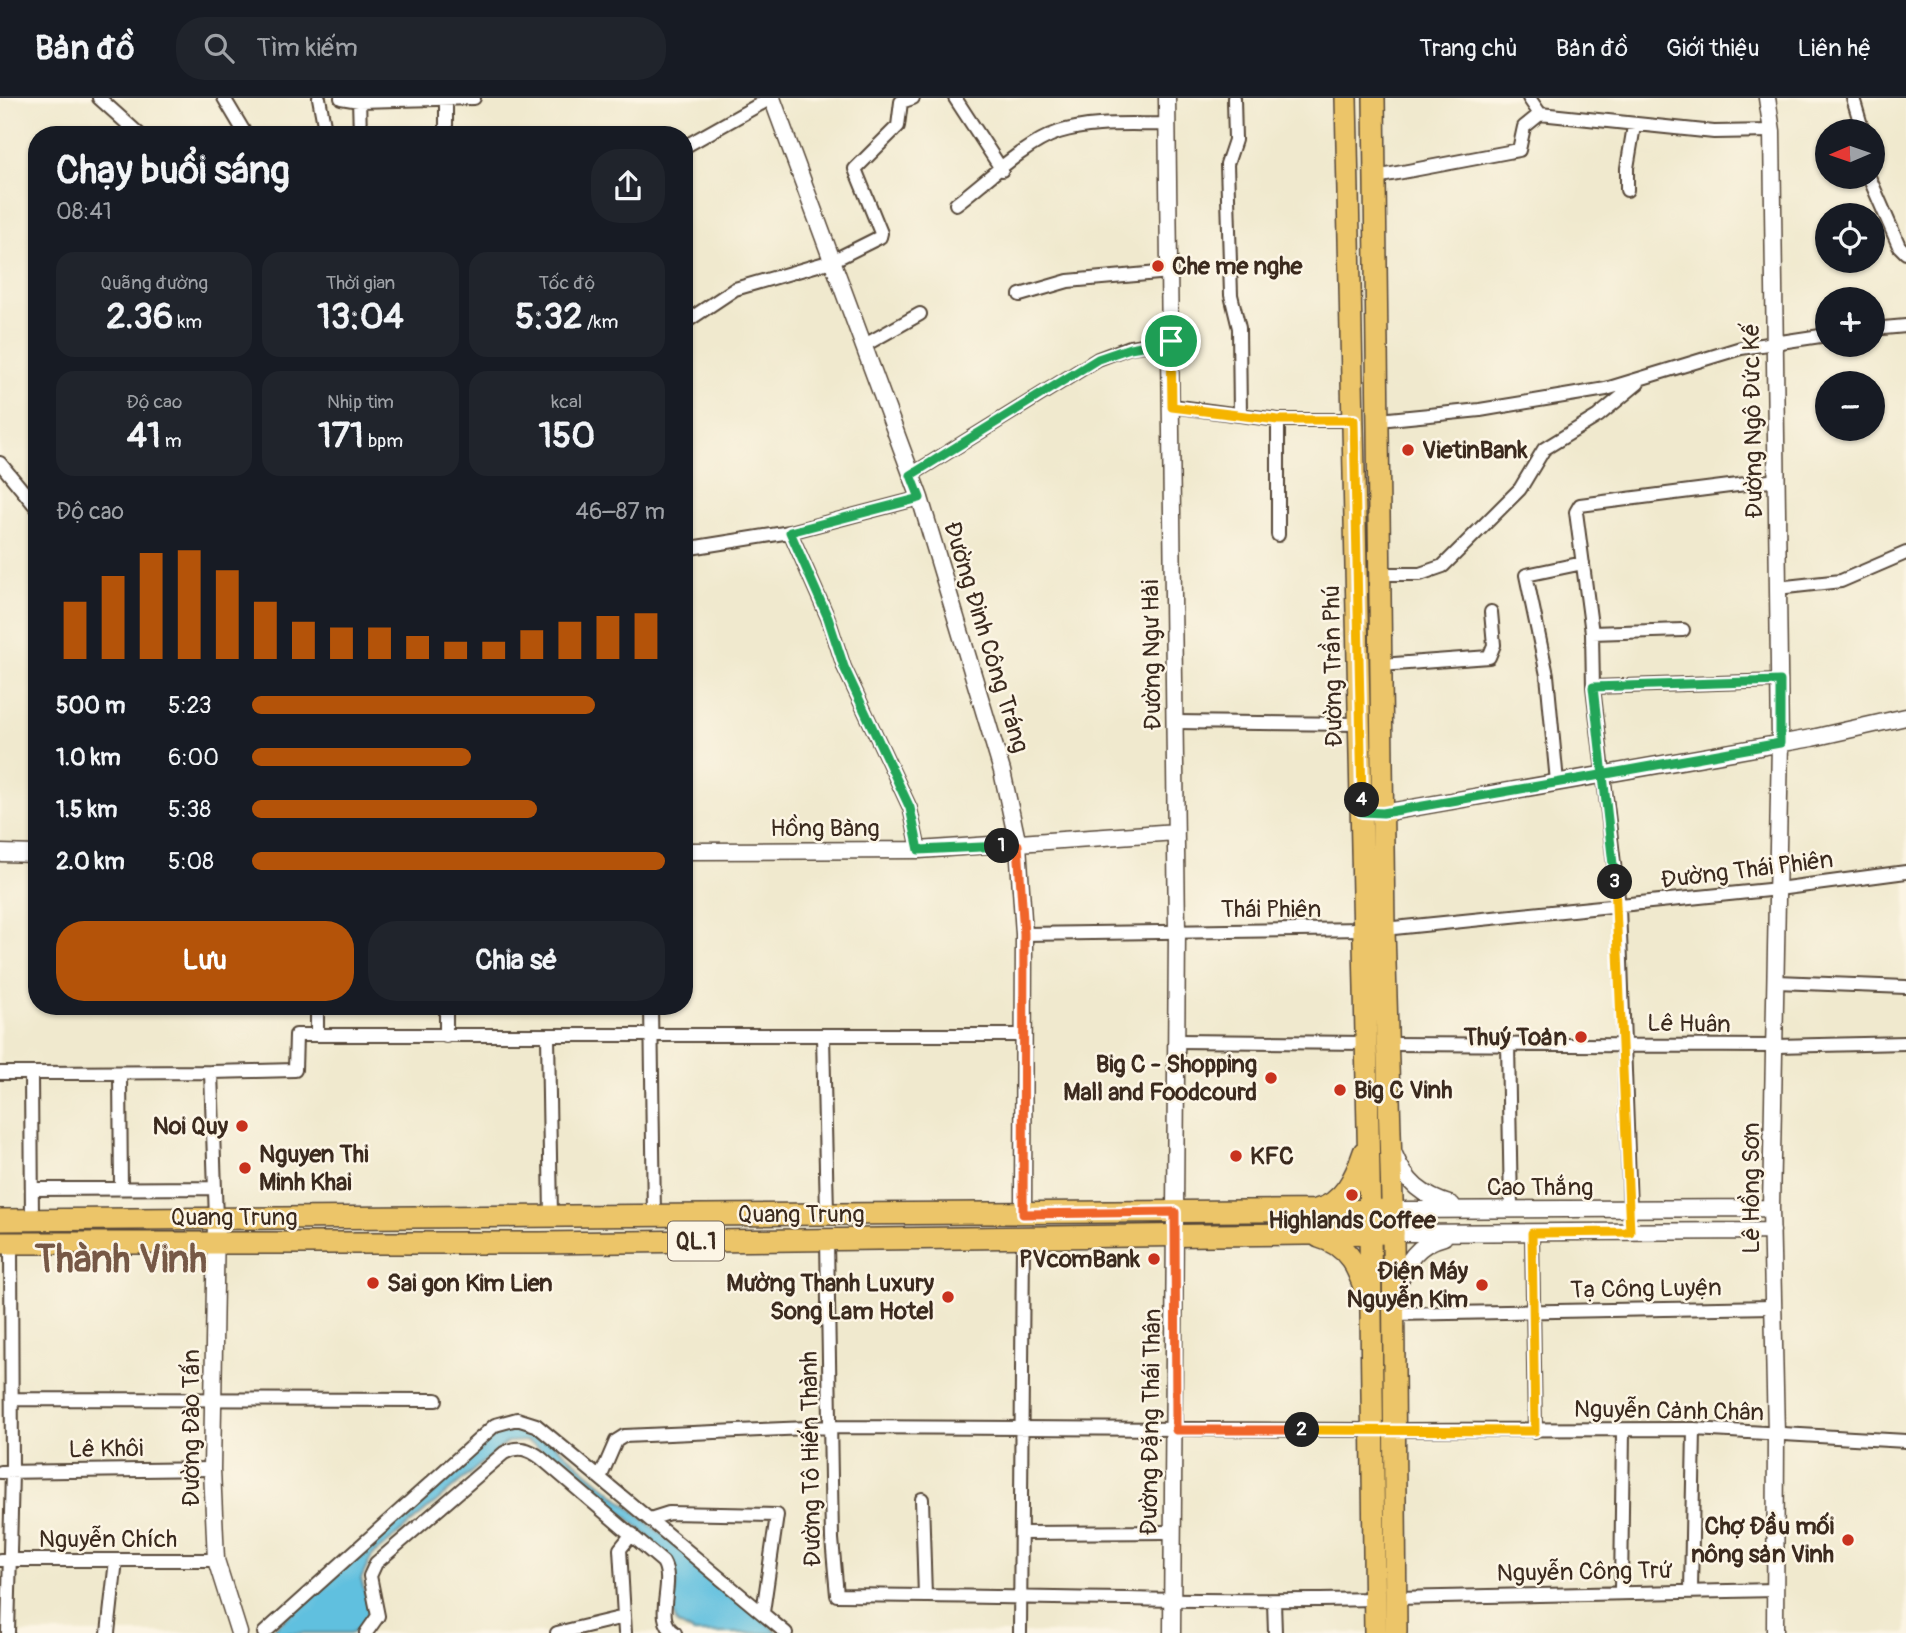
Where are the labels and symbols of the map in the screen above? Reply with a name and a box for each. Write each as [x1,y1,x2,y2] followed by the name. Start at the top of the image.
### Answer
[1815,119,1885,189] north arrow
[1172,252,1304,281] place label: Che me nghe
[1150,258,1166,274] marker: Che me nghe
[1141,311,1201,371] pin
[1737,323,1769,519] street label: Đường Ngô Đức Kế
[1422,436,1528,465] place label: VietinBank
[1400,442,1416,458] marker: VietinBank
[937,518,1035,756] street label: Đường Đinh Công Tráng
[1136,579,1168,731] street label: Đường Ngư Hải
[1317,585,1349,747] street label: Đường Trần Phú
[1344,782,1380,818] pin: 4
[770,814,880,843] street label: Hồng Bàng
[984,828,1020,864] pin: 1
[1659,845,1835,895] street label: Đường Thái Phiên
[1598,864,1632,900] pin: 3
[1221,895,1321,924] street label: Thái Phiên
[1647,1009,1731,1039] street label: Lê Huân
[1463,1023,1567,1052] place label: Thuý Toản
[1573,1029,1589,1045] marker: Thuý Toản
[1063,1050,1257,1107] place label: Big C - Shopping Mall and Foodcourd
[1263,1070,1279,1086] marker: Big C - Shopping Mall and Foodcourd
[1354,1076,1452,1105] place label: Big C Vinh
[1332,1082,1348,1098] marker: Big C Vinh
[152,1112,229,1141] place label: Noi Quy
[234,1118,250,1134] marker: Noi Quy
[1737,1122,1766,1254] street label: Lê Hồng Sơn
[259,1140,369,1197] place label: Nguyen Thi Minh Khai
[1250,1142,1294,1171] place label: KFC
[1228,1148,1244,1164] marker: KFC
[237,1160,253,1176] marker: Nguyen Thi Minh Khai
[1487,1173,1593,1202] street label: Cao Thắng
[1344,1187,1360,1203] marker: Highlands Coffee
[738,1200,864,1229] street label: Quang Trung
[171,1203,297,1232] street label: Quang Trung
[1268,1206,1437,1235] place label: Highlands Coffee
[668,1222,724,1260] road number: QL.1
[35,1236,207,1284] district label: Thành Vinh
[1019,1245,1141,1274] place label: PVcomBank
[1146,1251,1162,1267] marker: PVcomBank
[1346,1257,1469,1314] place label: Điện Máy Nguyễn Kim
[387,1269,553,1298] place label: Sai gon Kim Lien
[726,1269,935,1326] place label: Mường Thanh Luxury Song Lam Hotel
[1570,1273,1722,1305] street label: Tạ Công Luyện
[365,1275,381,1291] marker: Sai gon Kim Lien
[1474,1277,1490,1293] marker: Điện Máy Nguyễn Kim
[940,1289,956,1305] marker: Mường Thanh Luxury Song Lam Hotel
[1135,1308,1167,1536] street label: Đường Đặng Thái Thân
[177,1349,206,1507] street label: Đường Đào Tấn
[795,1351,827,1567] street label: Đường Tô Hiến Thành
[1574,1395,1764,1427] street label: Nguyễn Cảnh Chân
[1284,1412,1320,1448] pin: 2
[68,1434,144,1464] street label: Lê Khôi
[1691,1511,1834,1569] place label: Chợ Đầu mối nông sản Vinh
[39,1525,177,1554] street label: Nguyễn Chích
[1840,1532,1856,1548] marker: Chợ Đầu mối nông sản Vinh
[1496,1556,1674,1588] street label: Nguyễn Công Trứ

